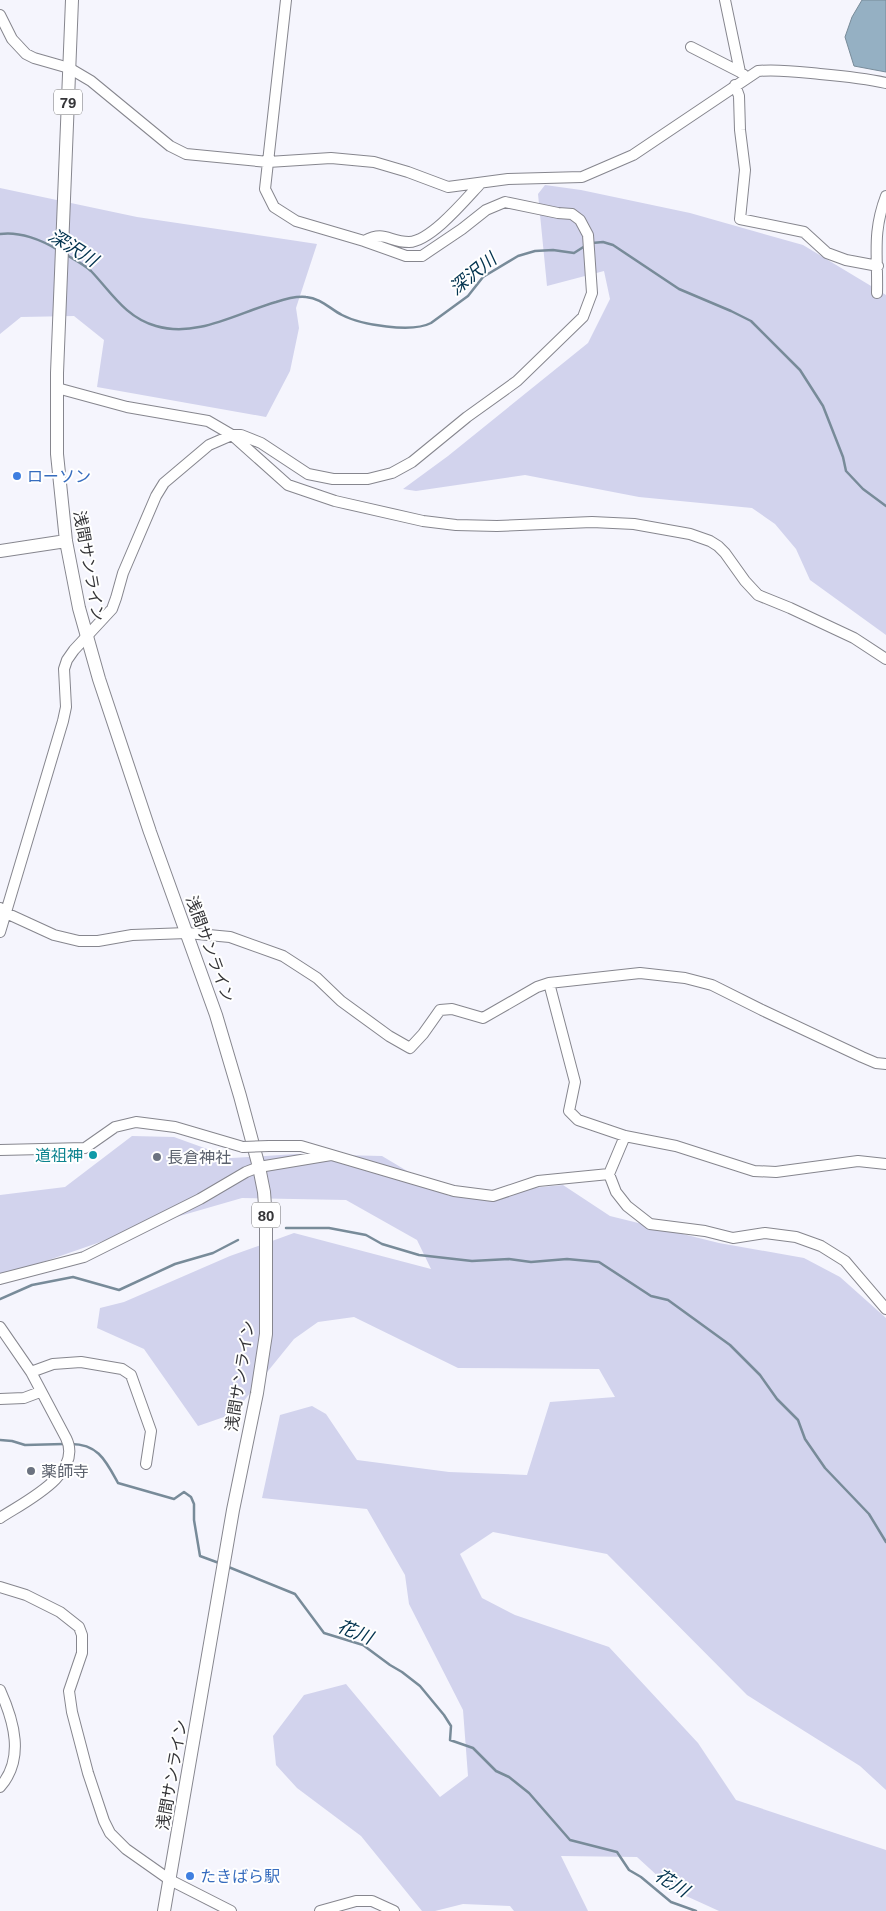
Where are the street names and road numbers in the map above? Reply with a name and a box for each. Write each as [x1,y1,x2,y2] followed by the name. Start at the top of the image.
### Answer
[54,90,82,114] road number: 79
[71,509,107,623] street label: 浅間サンライン
[183,893,237,1005] street label: 浅間サンライン
[252,1202,280,1228] road number: 80
[223,1319,257,1433] street label: 浅間サンライン
[154,1718,190,1832] street label: 浅間サンライン

